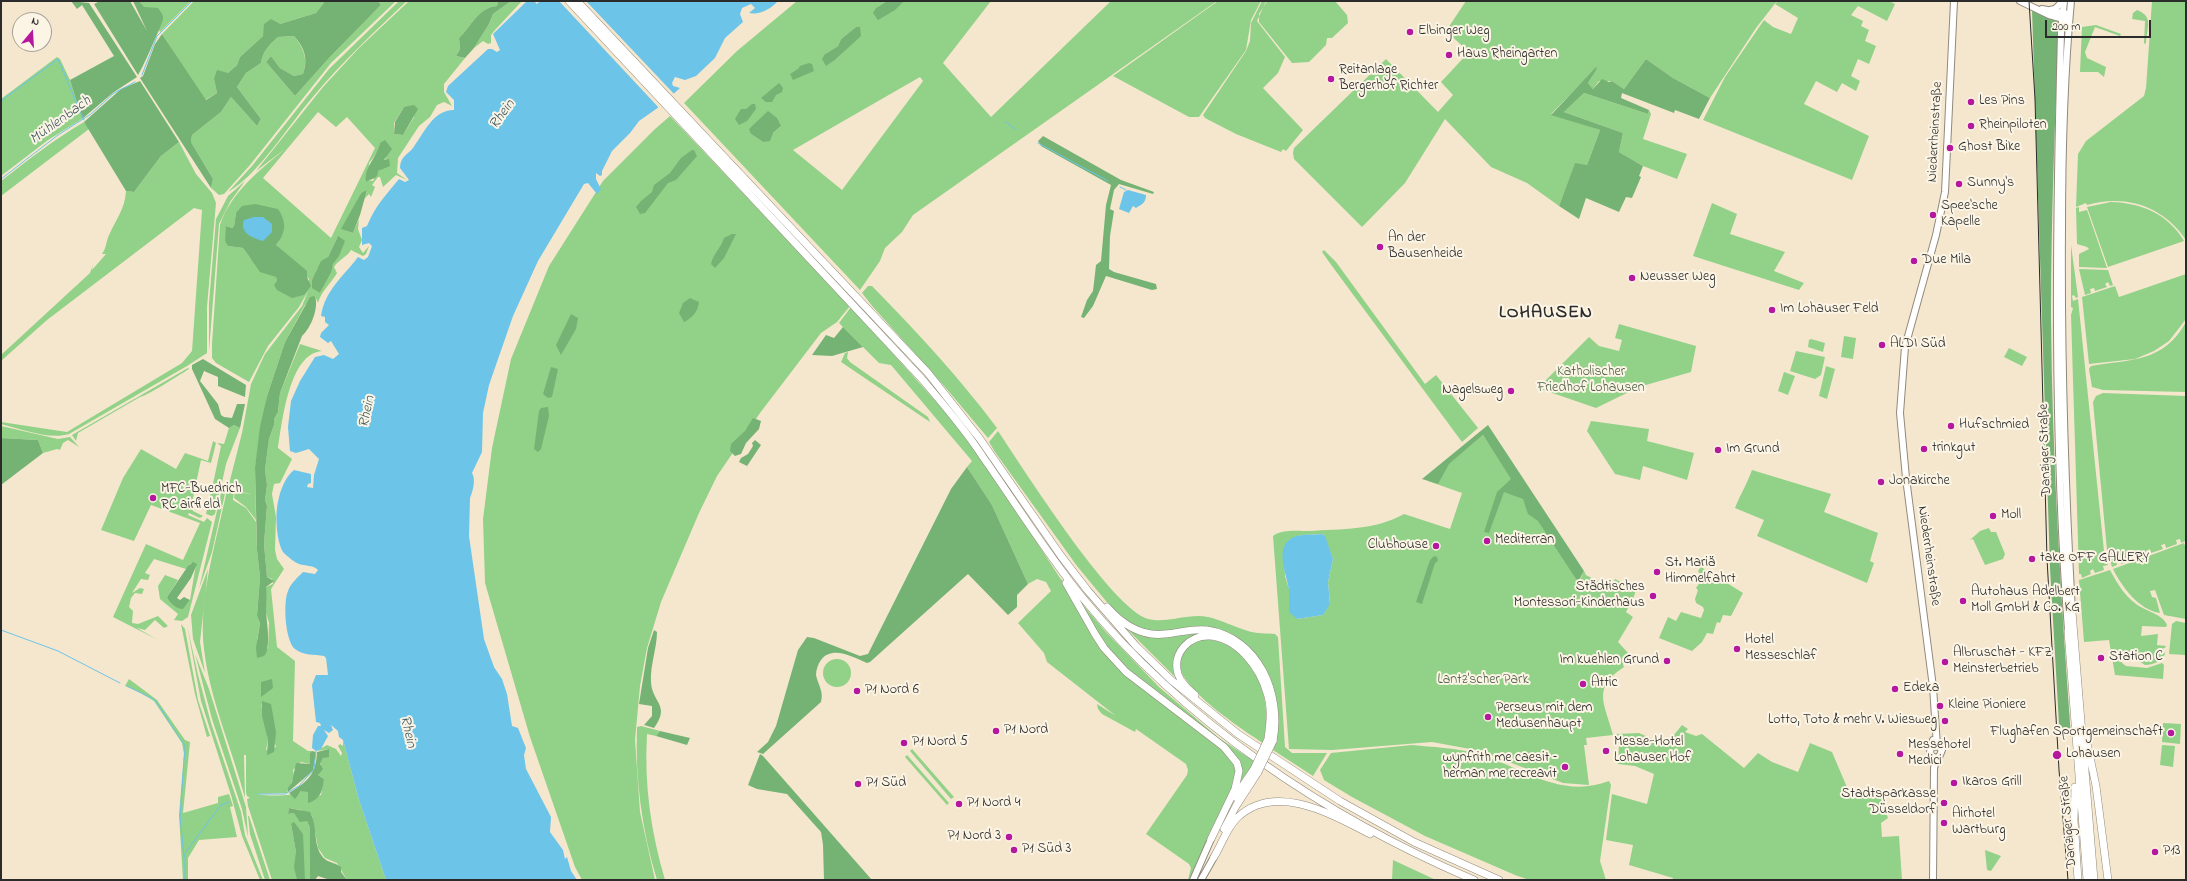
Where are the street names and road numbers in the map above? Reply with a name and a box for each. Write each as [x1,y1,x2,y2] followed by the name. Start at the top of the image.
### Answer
[1925,81,1947,183] street label: Niederrheinstraße
[2036,403,2056,497] street label: Danziger Straße
[1913,505,1943,607] street label: Niederrheinstraße
[2057,775,2081,869] street label: Danziger Straße

